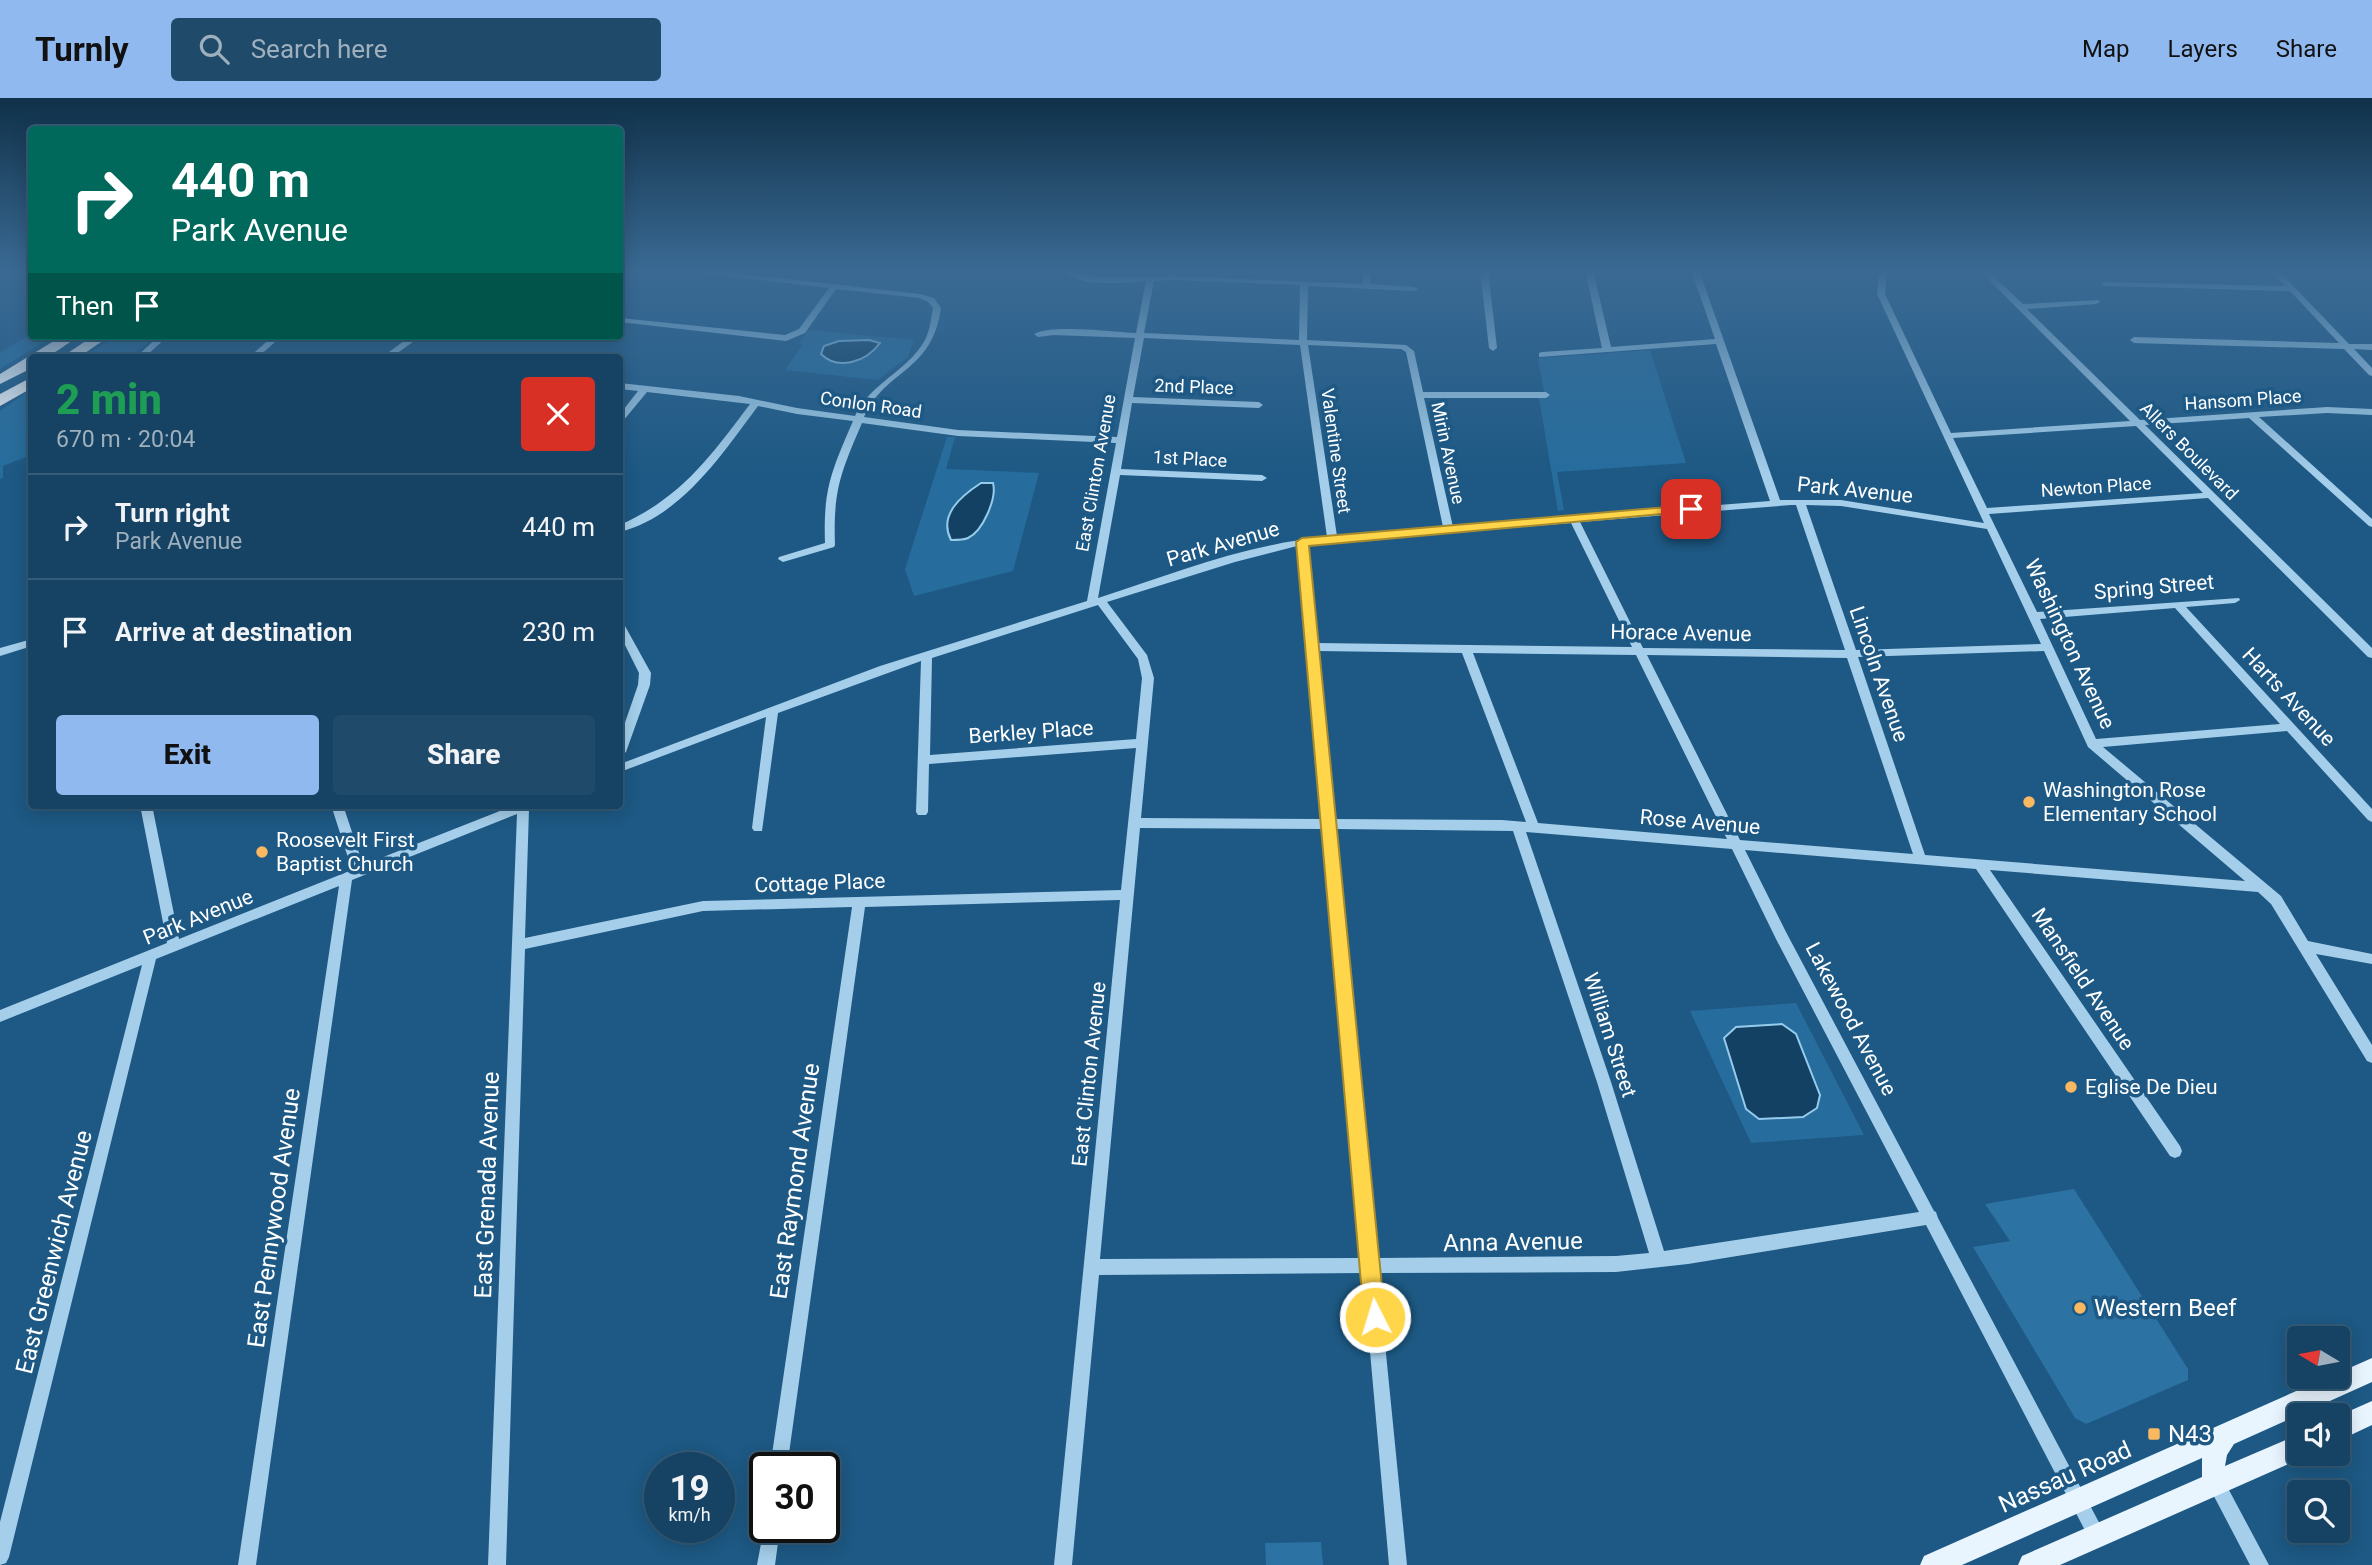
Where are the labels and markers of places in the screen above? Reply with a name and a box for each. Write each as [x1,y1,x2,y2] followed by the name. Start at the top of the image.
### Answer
[1661,479,1721,539] pin
[2043,778,2217,826] place label: Washington Rose Elementary School
[2021,794,2037,810] marker: Washington Rose Elementary School
[276,828,415,876] place label: Roosevelt First Baptist Church
[254,844,270,860] marker: Roosevelt First Baptist Church
[2085,1075,2218,1099] place label: Eglise De Dieu
[2063,1079,2079,1095] marker: Eglise De Dieu
[2094,1294,2237,1322] place label: Western Beef
[2072,1300,2088,1316] marker: Western Beef
[2168,1420,2212,1448] place label: N43
[2146,1426,2162,1442] marker: N43

